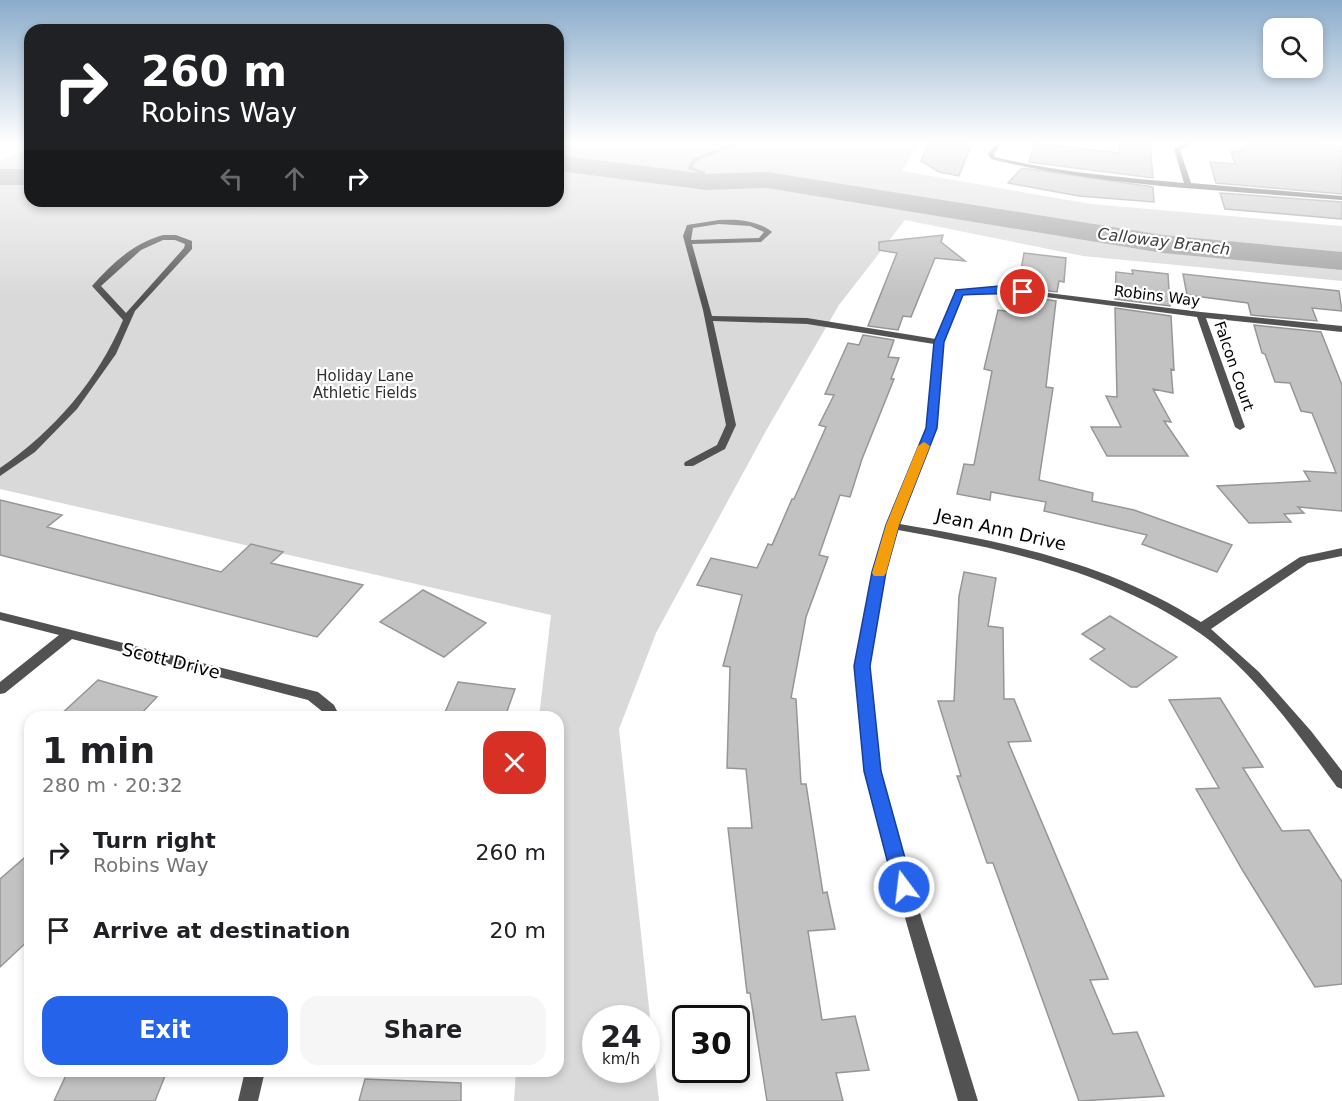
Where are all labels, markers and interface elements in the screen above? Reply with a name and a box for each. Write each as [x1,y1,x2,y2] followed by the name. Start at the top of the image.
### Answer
[1263,18,1323,78] map controls
[1263,18,1323,78] button: search
[141,47,287,96] text: 260 m
[42,48,120,126] icon: right
[141,97,297,128] text: Robins Way
[215,162,248,195] icon: left
[278,162,311,195] icon: ahead
[341,162,374,195] icon: right
[1097,224,1231,259] water label: Calloway Branch
[997,266,1048,317] pin
[1006,275,1039,308] icon: arrive
[1113,282,1201,310] street label: Robins Way
[1210,319,1258,413] street label: Falcon Court
[313,367,417,402] park label: Holiday Lane Athletic Fields
[933,504,1068,555] street label: Jean Ann Drive
[120,638,222,683] street label: Scott Drive
[42,730,155,771] text: 1 min
[483,731,546,794] button: close
[42,773,183,797] text: 280 m · 20:32
[93,828,216,853] text: Turn right
[42,836,75,869] icon: right
[476,840,546,865] text: 260 m
[93,853,209,877] text: Robins Way
[872,855,936,919] position arrow
[42,914,75,947] icon: arrive
[93,918,350,943] text: Arrive at destination
[490,918,546,943] text: 20 m
[42,996,288,1065] button: Exit
[300,996,546,1065] button: Share
[672,1005,750,1083] speed limit sign: 30
[600,1019,642,1054] text: 24
[602,1050,640,1068] text: km/h

